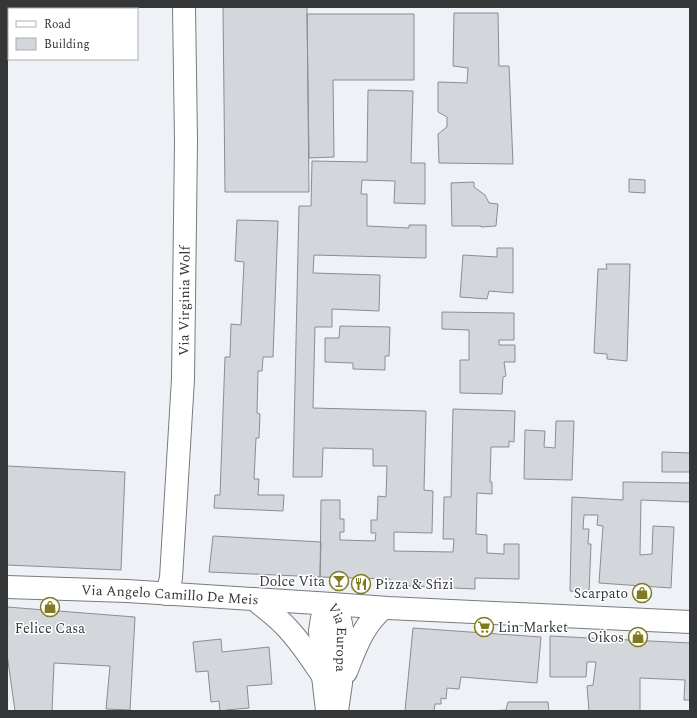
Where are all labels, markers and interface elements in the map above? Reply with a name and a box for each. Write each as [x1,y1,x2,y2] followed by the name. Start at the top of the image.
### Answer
[8,8,138,60] legend
[44,15,71,34] text: Road
[44,35,90,54] text: Building
[173,244,196,356] street label: Via Virginia Wolf
[328,570,350,592] bar icon: Dolce Vita
[259,571,325,592] place label: Dolce Vita
[350,573,372,595] restaurant icon: Pizza & Sfizi
[375,574,453,595] place label: Pizza & Sfizi
[81,579,259,610] street label: Via Angelo Camillo De Meis
[631,582,653,604] shop icon: Scarpato
[574,583,628,604] place label: Scarpato
[39,596,61,618] shop icon: Felice Casa
[322,599,352,672] street label: Via Europa
[473,616,495,638] supermarket icon: Lin Market
[498,617,568,638] place label: Lin Market
[15,618,85,639] place label: Felice Casa
[627,626,649,648] shop icon: Oikos
[587,627,624,648] place label: Oikos

